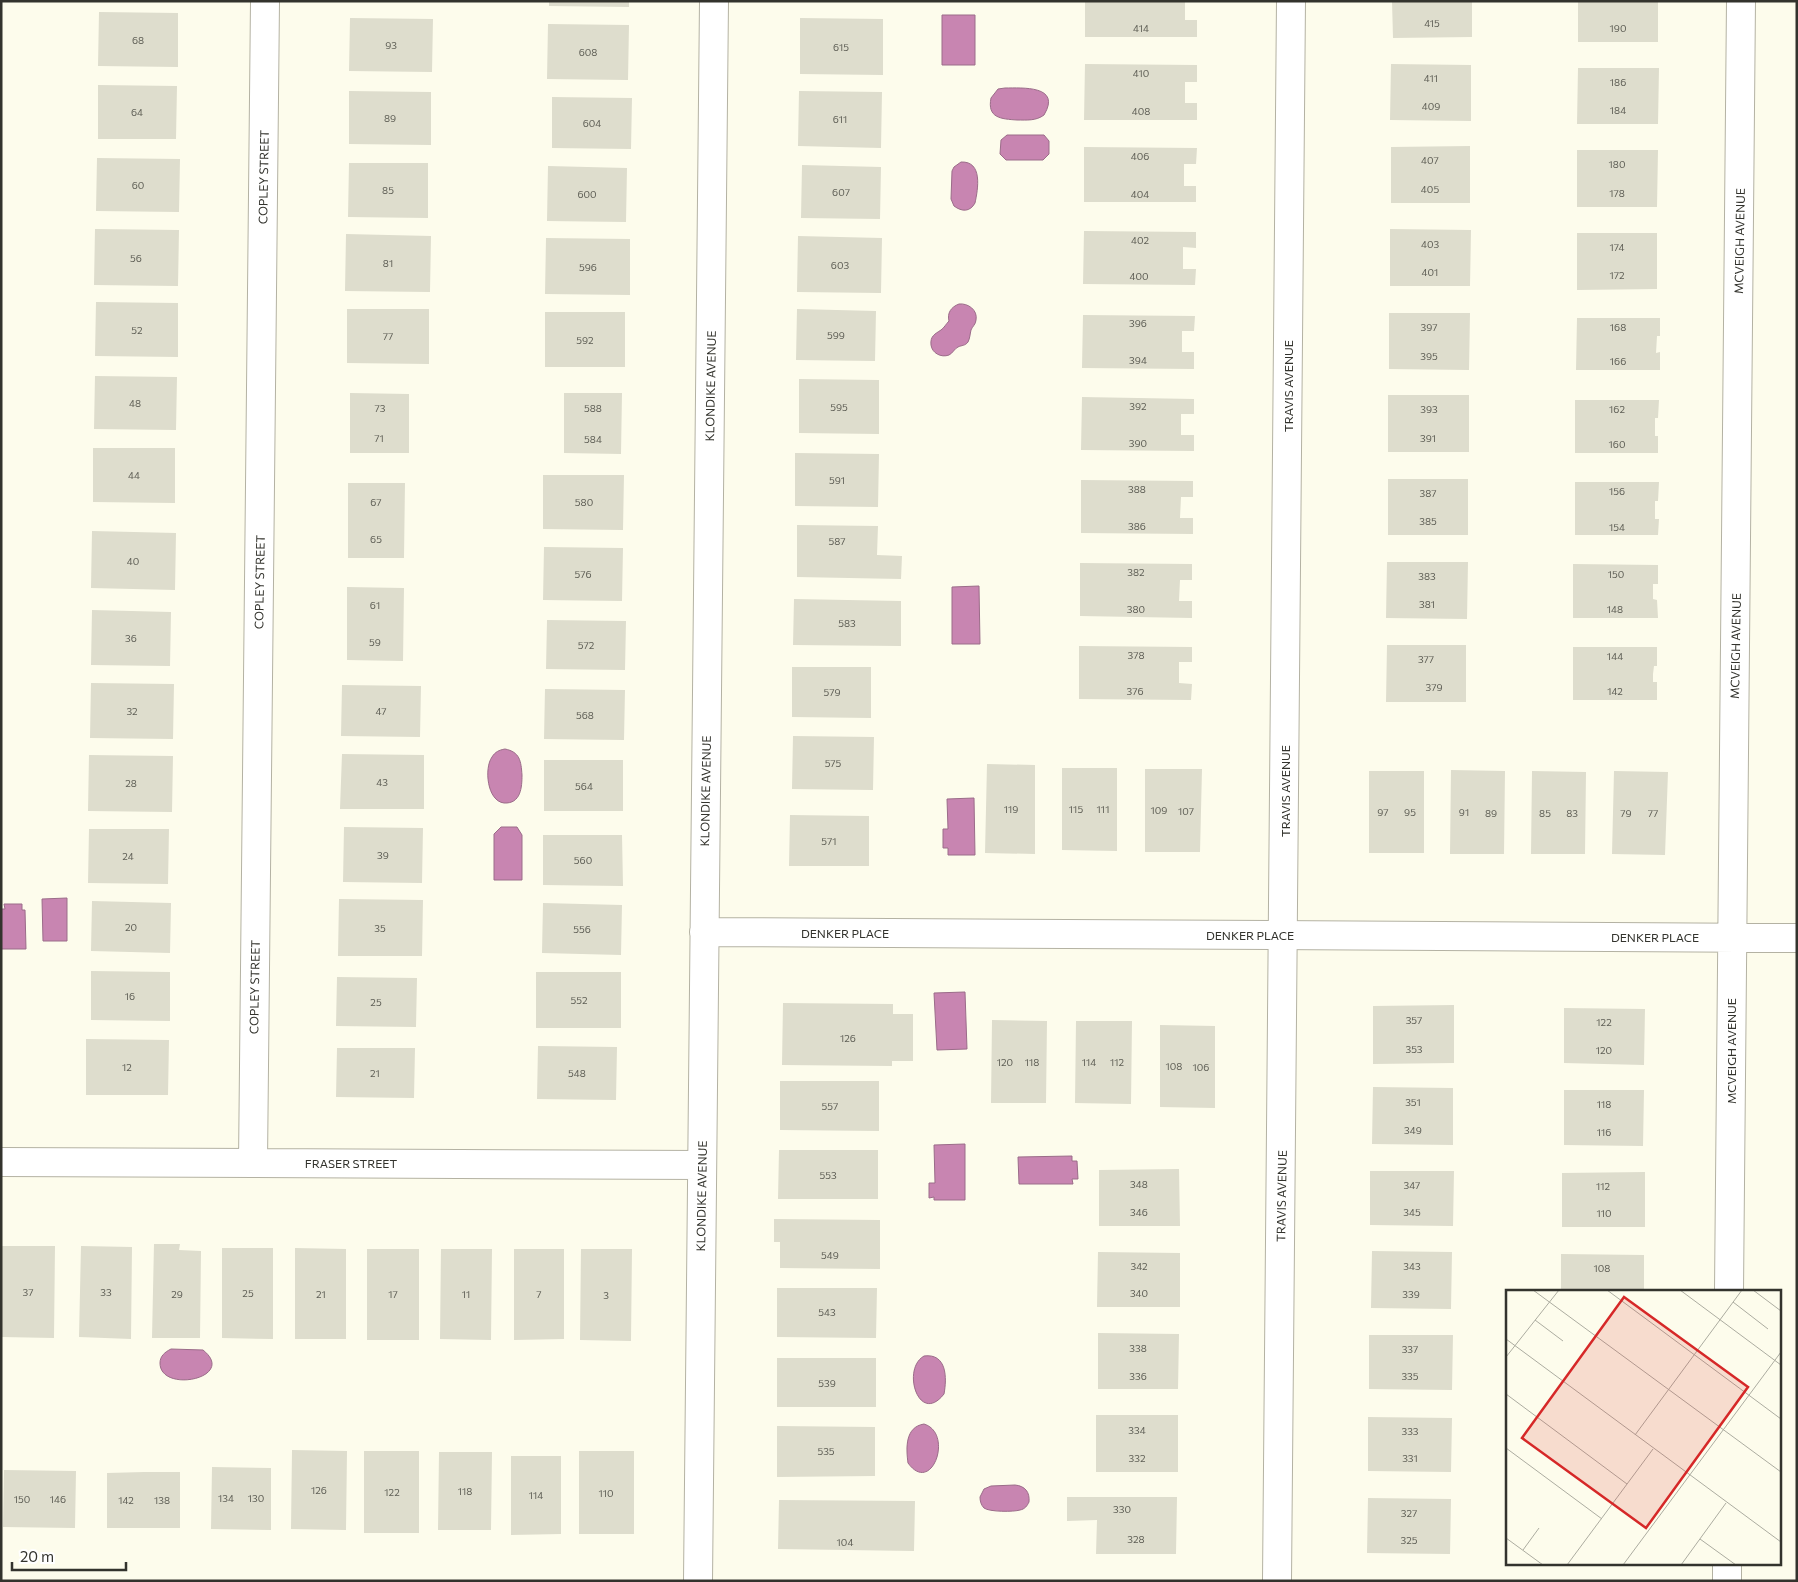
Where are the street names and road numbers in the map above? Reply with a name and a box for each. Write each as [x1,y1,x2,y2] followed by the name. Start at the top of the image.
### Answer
[255,129,271,224] street label: COPLEY STREET
[1731,188,1747,294] street label: MCVEIGH AVENUE
[702,330,718,442] street label: KLONDIKE AVENUE
[1281,340,1295,432] street label: TRAVIS AVENUE
[251,534,267,629] street label: COPLEY STREET
[1727,593,1743,699] street label: MCVEIGH AVENUE
[697,735,713,847] street label: KLONDIKE AVENUE
[1278,745,1292,837] street label: TRAVIS AVENUE
[801,926,889,940] street label: DENKER PLACE
[1206,928,1294,942] street label: DENKER PLACE
[1611,930,1699,944] street label: DENKER PLACE
[246,939,262,1034] street label: COPLEY STREET
[1724,998,1738,1104] street label: MCVEIGH AVENUE
[693,1140,709,1252] street label: KLONDIKE AVENUE
[1273,1150,1289,1242] street label: TRAVIS AVENUE
[305,1156,397,1170] street label: FRASER STREET

